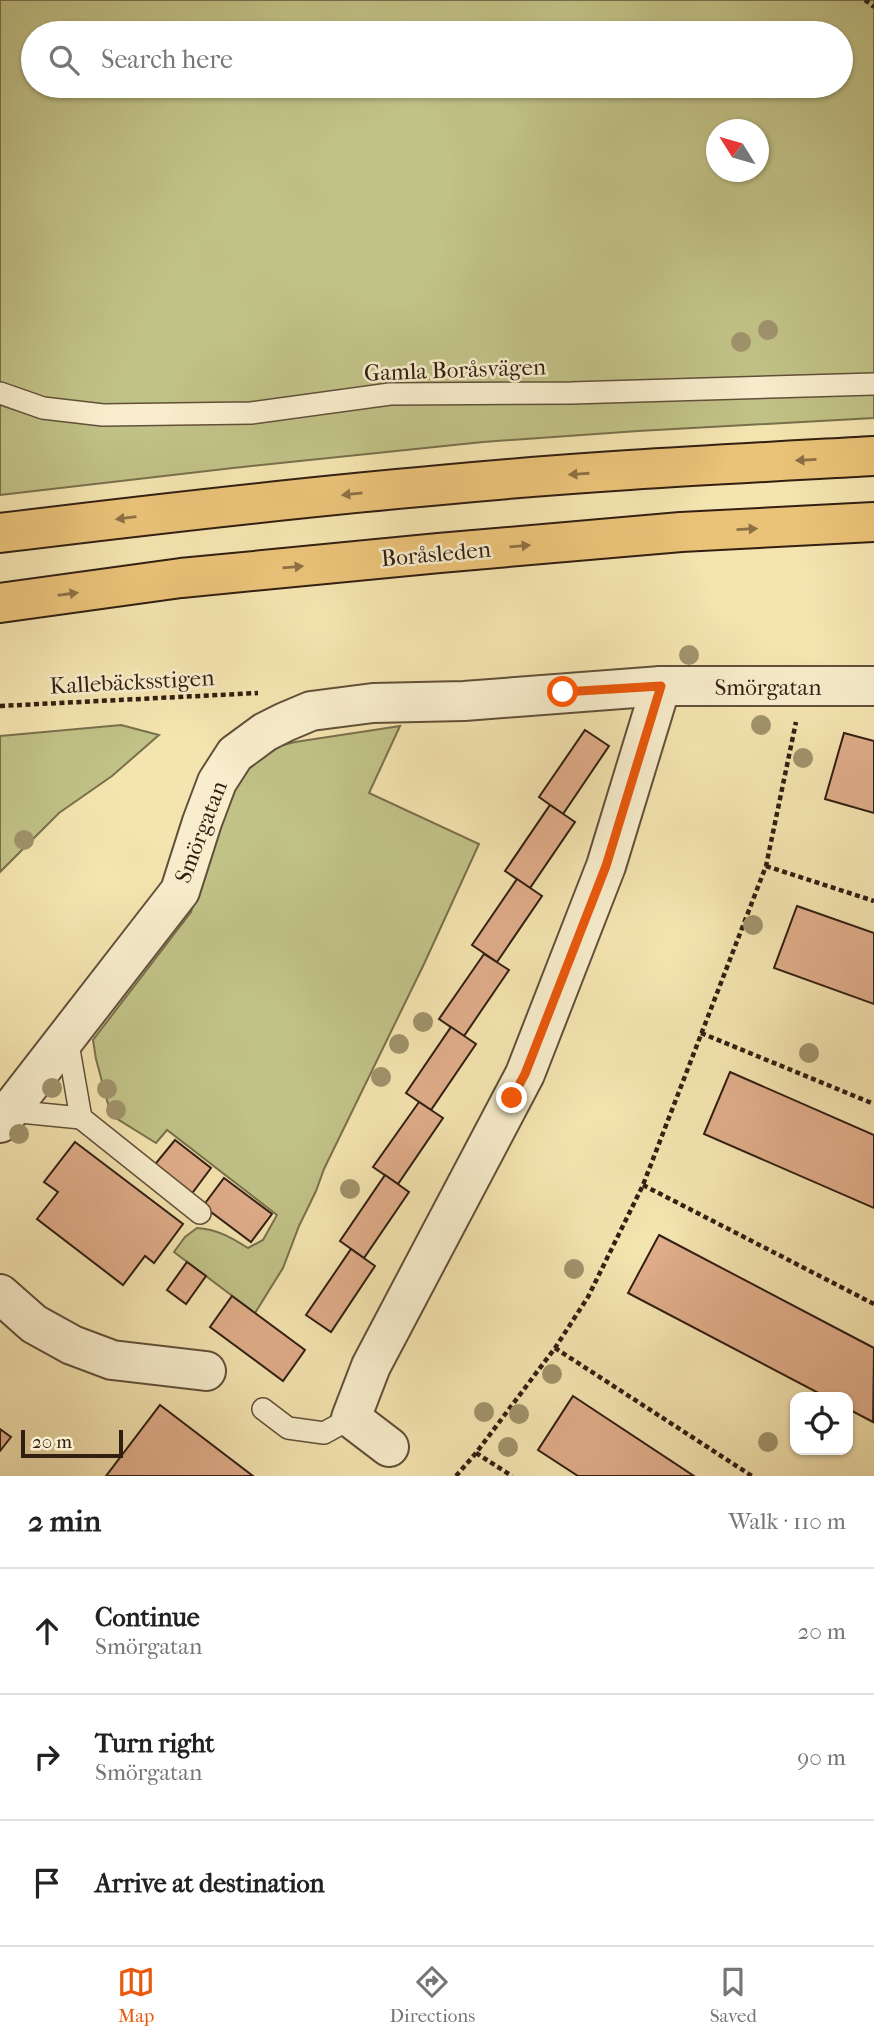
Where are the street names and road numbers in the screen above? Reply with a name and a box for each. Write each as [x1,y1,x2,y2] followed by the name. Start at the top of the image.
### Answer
[363,353,547,387] street label: Gamla Boråsvägen
[380,536,493,572] street label: Boråsleden
[49,664,216,700] street label: Kallebäcksstigen
[714,674,822,701] street label: Smörgatan
[169,777,233,887] street label: Smörgatan

